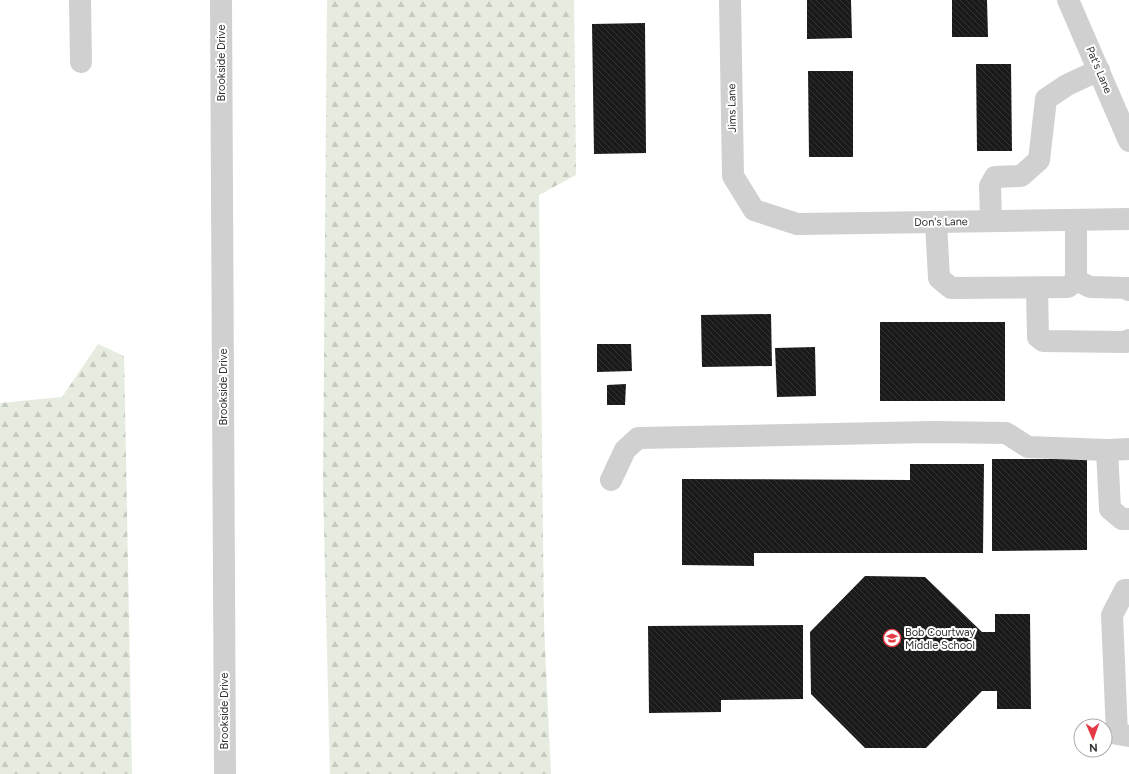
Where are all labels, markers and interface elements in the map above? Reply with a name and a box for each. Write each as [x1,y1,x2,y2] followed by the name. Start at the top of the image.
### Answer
[215,25,228,101] street label: Brookside Drive
[1083,45,1115,95] street label: Pat's Lane
[725,83,739,133] street label: Jims Lane
[914,215,968,229] street label: Don's Lane
[217,349,230,425] street label: Brookside Drive
[905,626,976,652] place label: Bob Courtway Middle School
[882,628,902,648] school or university icon: Bob Courtway Middle School
[218,673,231,749] street label: Brookside Drive
[1073,718,1113,758] north arrow
[1089,741,1098,754] text: N

